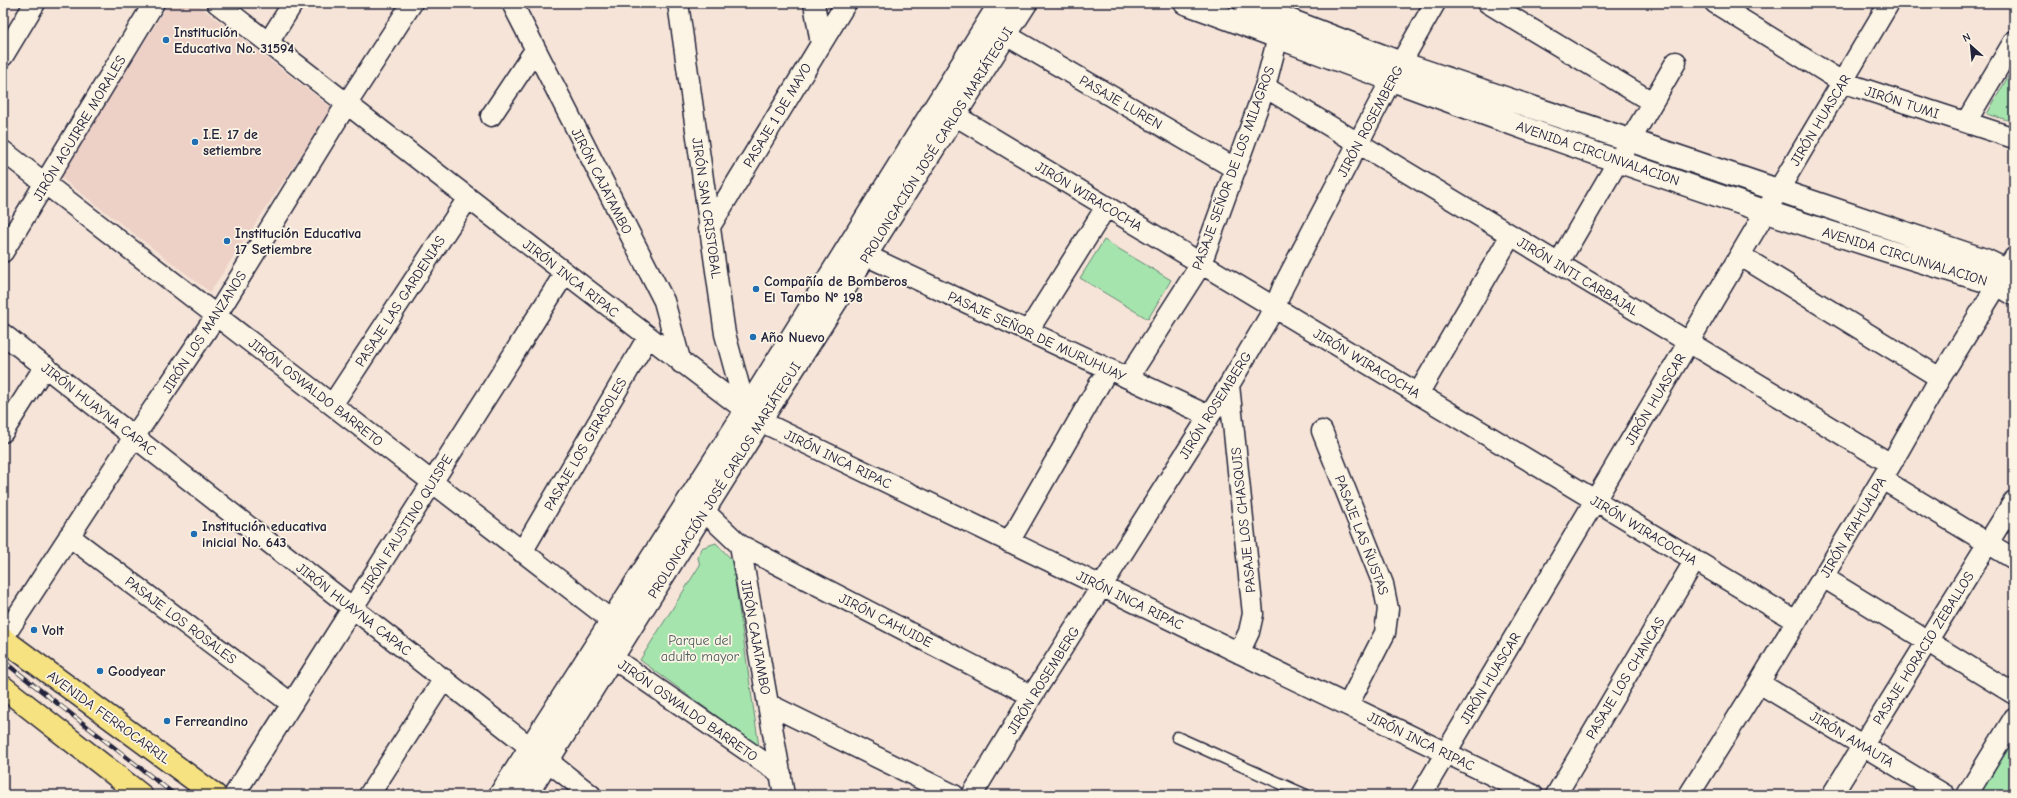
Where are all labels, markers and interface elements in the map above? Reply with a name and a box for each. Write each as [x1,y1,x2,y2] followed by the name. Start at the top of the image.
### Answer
[174,24,294,57] place label: Institución Educativa No. 31594
[856,24,1017,267] street label: PROLONGACIÓN JOSÉ CARLOS MARIÁTEGUI
[1951,26,1991,66] north arrow
[1961,30,1973,45] text: N
[161,35,171,45] marker: Institución Educativa No. 31594
[29,52,130,204] street label: JIRÓN AGUIRRE MORALES
[740,60,815,170] street label: PASAJE 1 DE MAYO
[1334,63,1407,180] street label: JIRÓN ROSEMBERG
[1189,64,1278,272] street label: PASAJE SEÑOR DE LOS MILAGROS
[1786,71,1854,169] street label: JIRÓN HUASCAR
[1076,72,1165,133] street label: PASAJE LUREN
[1862,82,1941,123] street label: JIRÓN TUMI
[1514,118,1682,189] street label: AVENIDA CIRCUNVALACION
[567,125,636,237] street label: JIRÓN CAJATAMBO
[203,126,261,159] place label: I.E. 17 de setiembre
[688,136,725,280] street label: JIRÓN SAN CRISTOBAL
[190,137,200,147] marker: I.E. 17 de setiembre
[1032,158,1145,235] street label: JIRÓN WIRACOCHA
[1820,223,1989,290] street label: AVENIDA CIRCUNVALACION
[235,225,361,258] place label: Institución Educativa 17 Setiembre
[352,232,449,370] street label: PASAJE LAS GARDENIAS
[1514,233,1642,319] street label: JIRÓN INTI CARBAJAL
[222,236,232,246] marker: Institución Educativa 17 Setiembre
[519,236,622,321] street label: JIRÓN INCA RIPAC
[159,268,250,397] street label: JIRÓN LOS MANZANOS
[764,273,907,306] place label: Compañía de Bomberos El Tambo Nº 198
[751,284,761,294] marker: Compañía de Bomberos El Tambo Nº 198
[945,288,1129,386] street label: PASAJE SEÑOR DE MURUHUAY
[1310,325,1423,402] street label: JIRÓN WIRACOCHA
[761,329,825,346] place label: Año Nuevo
[748,332,758,342] marker: Año Nuevo
[245,334,386,450] street label: JIRÓN OSWALDO BARRETO
[1175,348,1255,462] street label: JIRÓN ROSEMBERG
[1621,350,1689,448] street label: JIRÓN HUASCAR
[38,359,160,460] street label: JIRÓN HUAYNA CAPAC
[644,359,805,602] street label: PROLONGACIÓN JOSÉ CARLOS MARIÁTEGUI
[540,375,631,514] street label: PASAJE LOS GIRASOLES
[781,426,894,493] street label: JIRÓN INCA RIPAC
[1227,446,1260,594] street label: PASAJE LOS CHASQUIS
[356,451,456,597] street label: JIRÓN FAUSTINO QUISPE
[1331,473,1392,598] street label: PASAJE LAS ÑUSTAS
[1817,474,1890,581] street label: JIRÓN ATAHUALPA
[1587,492,1700,569] street label: JIRÓN WIRACOCHA
[202,518,327,551] place label: Institución educativa inicial No. 643
[189,529,199,539] marker: Institución educativa inicial No. 643
[293,559,415,660] street label: JIRÓN HUAYNA CAPAC
[1073,567,1186,634] street label: JIRÓN INCA RIPAC
[1869,568,1978,728] street label: PASAJE HORACIO ZEBALLOS
[122,573,240,668] street label: PASAJE LOS ROSALES
[737,578,774,696] street label: JIRÓN CAJATAMBO
[836,590,935,651] street label: JIRÓN CAHUIDE
[1582,614,1669,742] street label: PASAJE LOS CHANCAS
[42,622,64,639] place label: Volt
[1003,623,1083,737] street label: JIRÓN ROSEMBERG
[29,625,39,635] marker: Volt
[1456,629,1524,727] street label: JIRÓN HUASCAR
[661,632,740,665] park label: Parque del adulto mayor
[615,656,761,765] street label: JIRÓN OSWALDO BARRETO
[108,663,166,680] place label: Goodyear
[95,666,105,676] marker: Goodyear
[44,667,174,768] street label: AVENIDA FERROCARRIL
[1364,708,1477,775] street label: JIRÓN INCA RIPAC
[1807,708,1897,771] street label: JIRÓN AMAUTA
[175,713,248,730] place label: Ferreandino
[162,716,172,726] marker: Ferreandino

